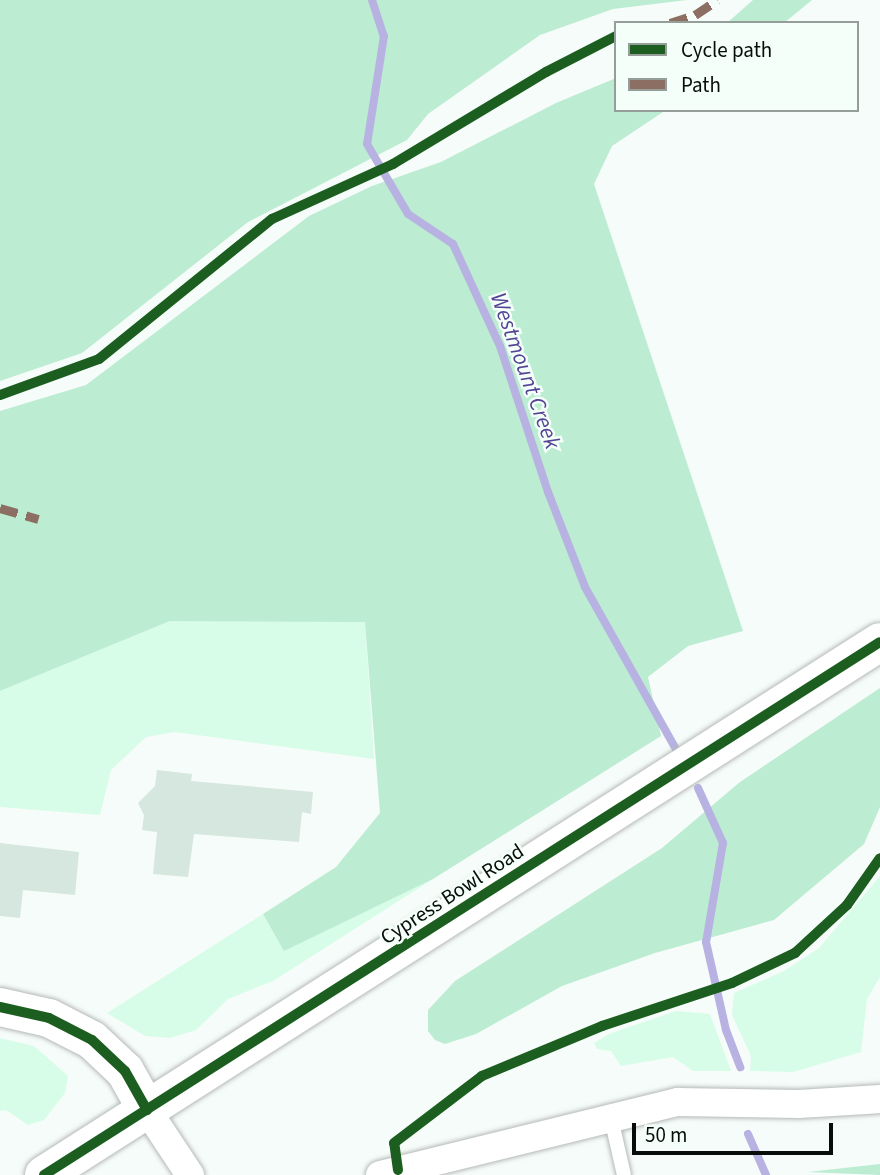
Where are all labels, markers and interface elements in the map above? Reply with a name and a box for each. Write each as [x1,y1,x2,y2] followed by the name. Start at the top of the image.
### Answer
[614,21,859,112] legend
[681,35,772,65] text: Cycle path
[681,70,721,100] text: Path
[484,289,566,453] water label: Westmount Creek
[376,838,528,950] street label: Cypress Bowl Road
[635,1108,836,1152] scale bar
[645,1120,687,1150] text: 50 m

